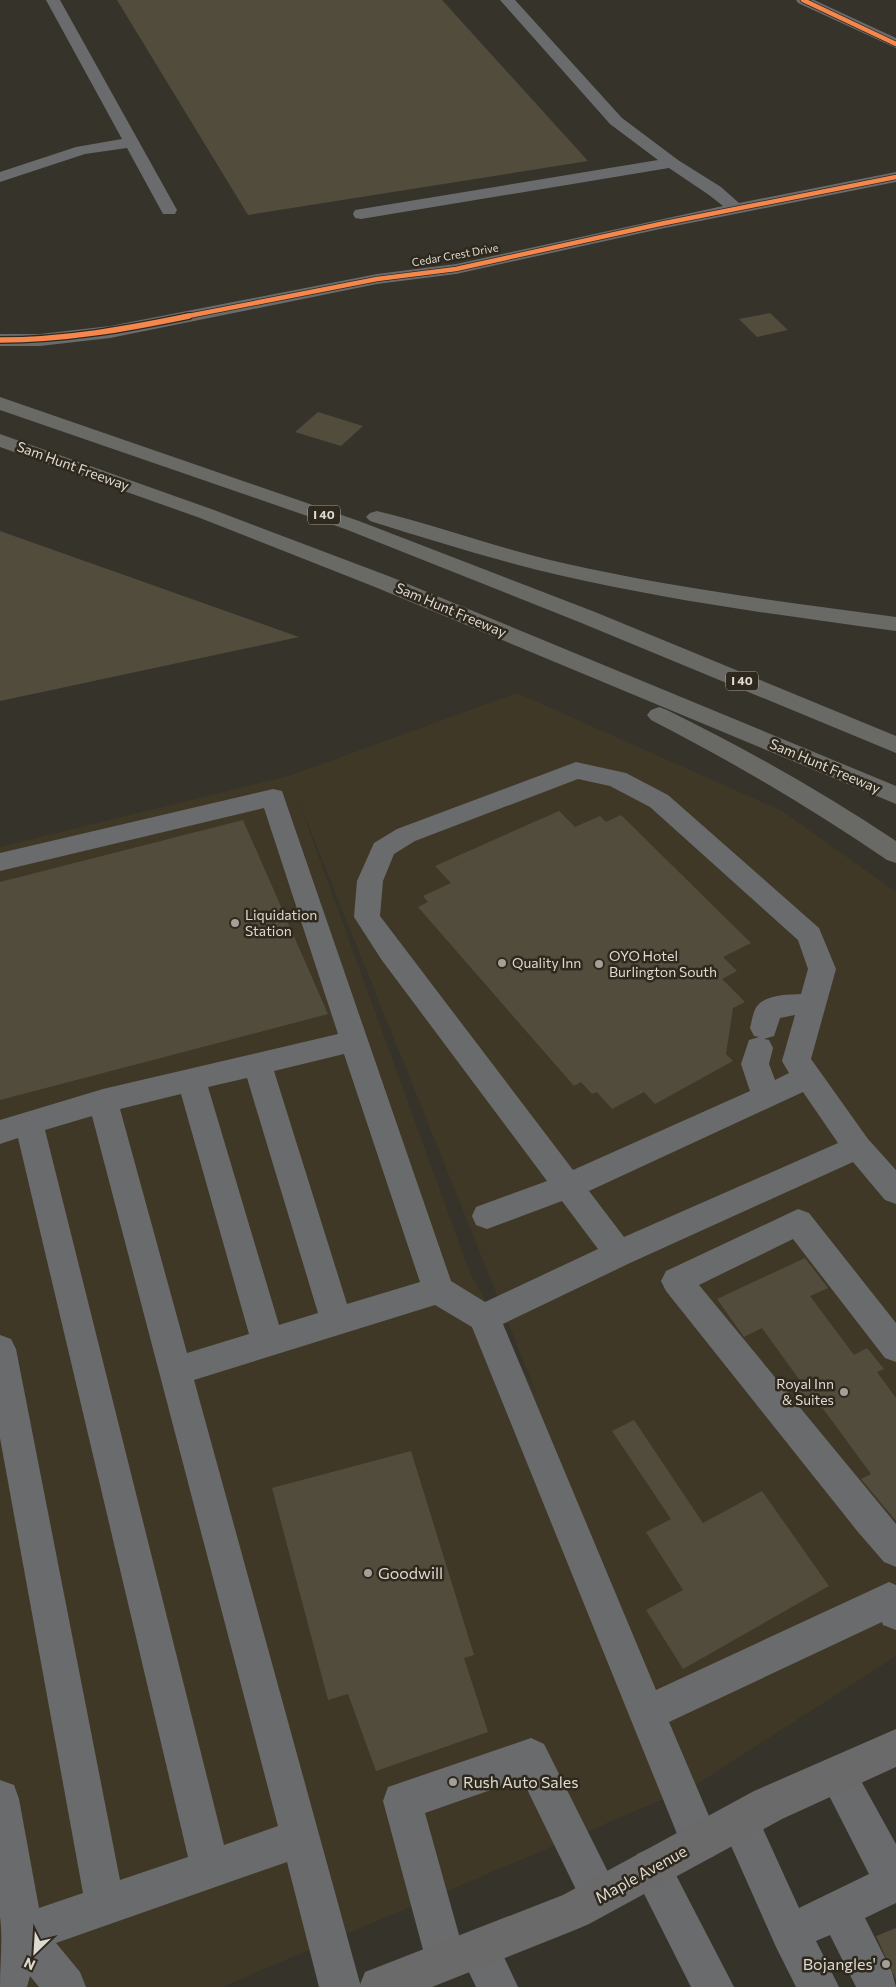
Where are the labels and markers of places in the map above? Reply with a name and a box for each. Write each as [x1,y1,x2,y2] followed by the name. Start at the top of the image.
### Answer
[245,906,317,939] place label: Liquidation Station
[229,917,241,929] marker: Liquidation Station
[609,947,717,980] place label: OYO Hotel Burlington South
[512,954,581,971] place label: Quality Inn
[496,957,508,969] marker: Quality Inn
[593,958,605,970] marker: OYO Hotel Burlington South
[776,1375,834,1408] place label: Royal Inn & Suites
[838,1386,850,1398] marker: Royal Inn & Suites
[378,1563,443,1582] place label: Goodwill
[362,1567,374,1579] marker: Goodwill
[463,1772,579,1791] place label: Rush Auto Sales
[447,1776,459,1788] marker: Rush Auto Sales
[803,1954,876,1973] place label: Bojangles'
[880,1958,892,1970] marker: Bojangles'

